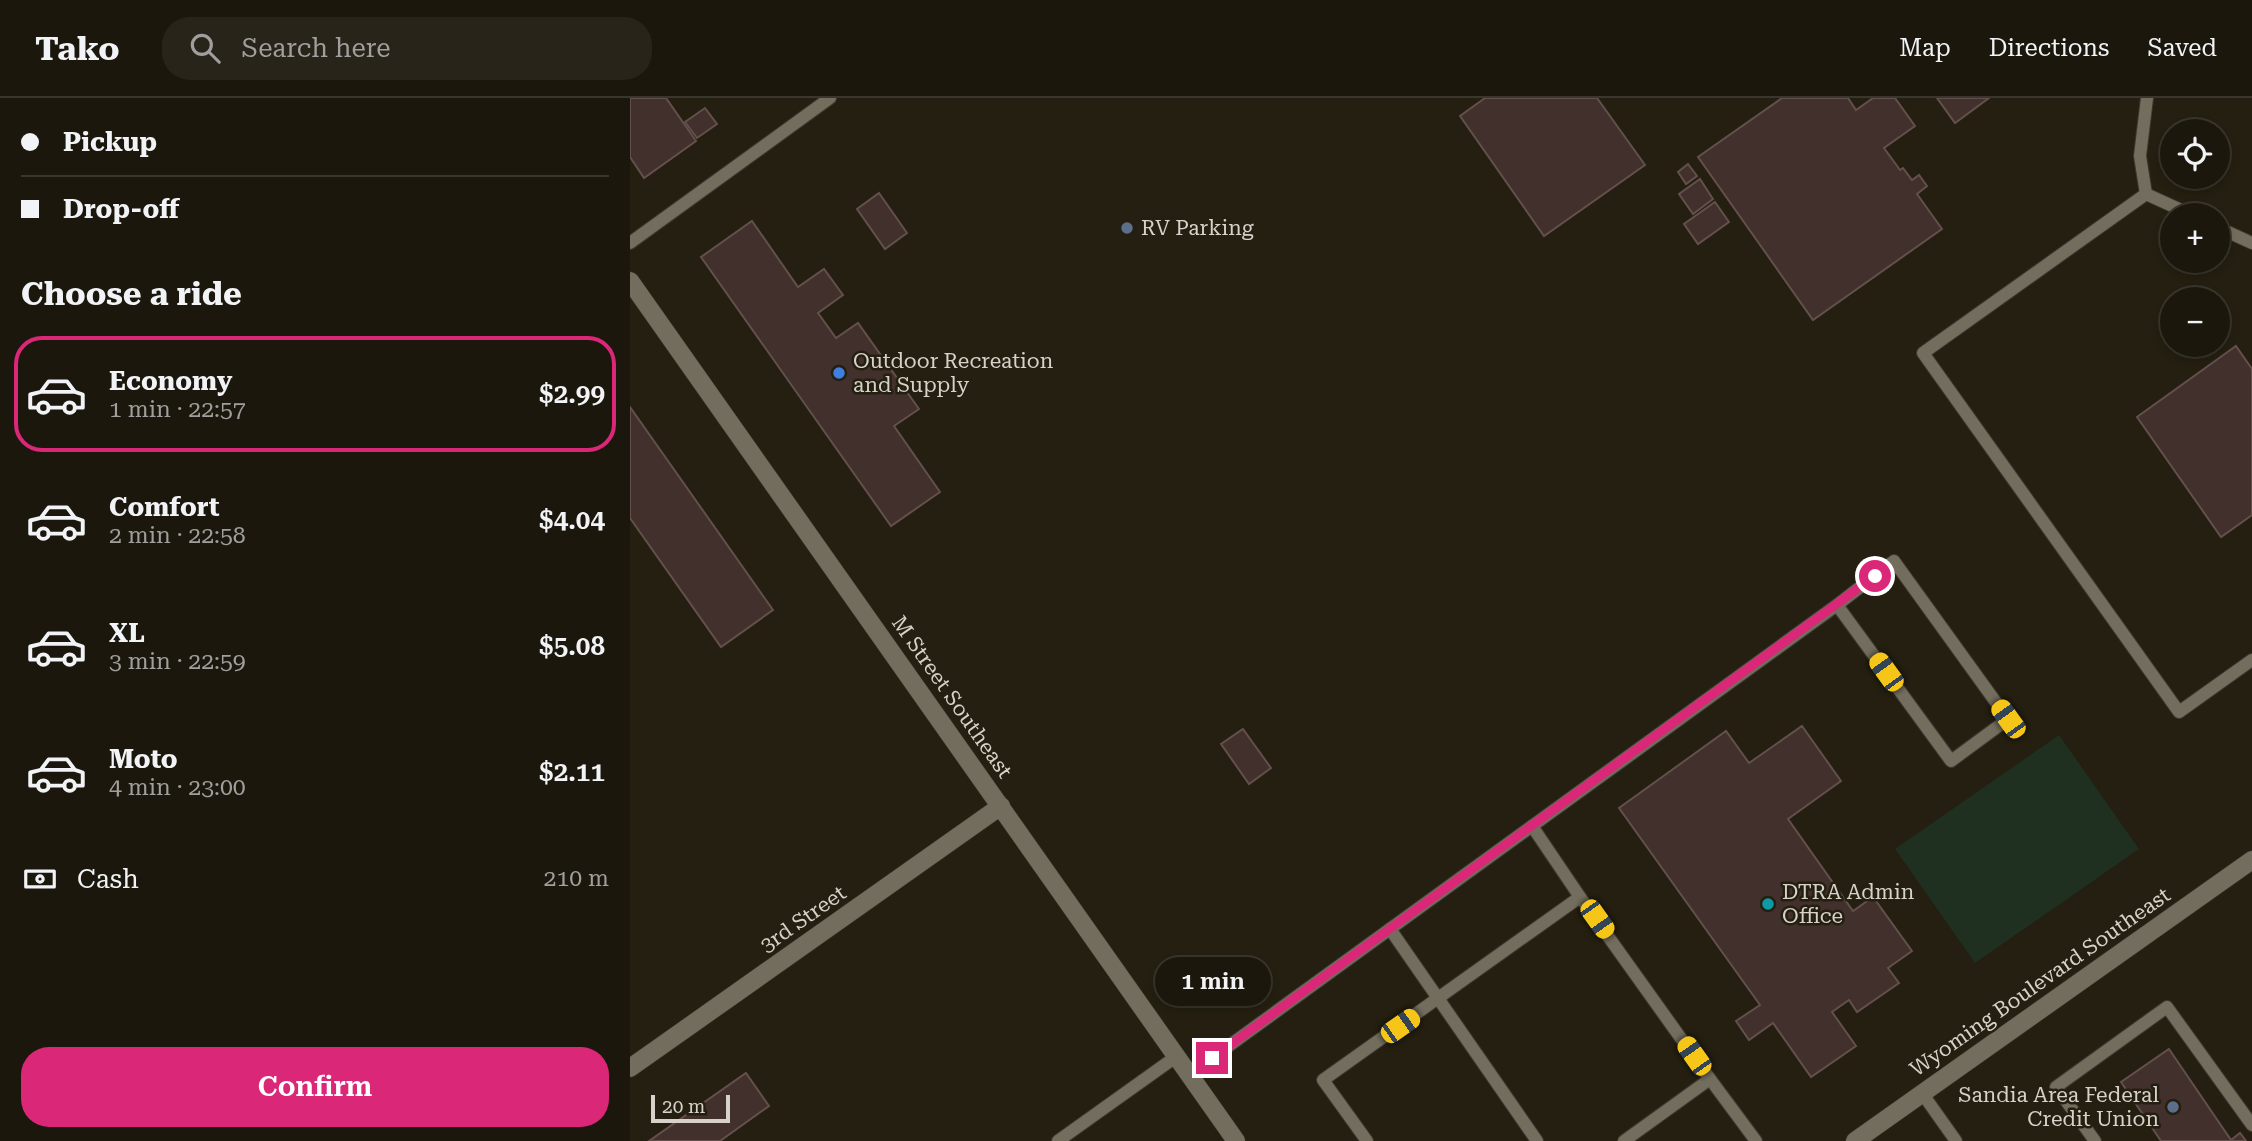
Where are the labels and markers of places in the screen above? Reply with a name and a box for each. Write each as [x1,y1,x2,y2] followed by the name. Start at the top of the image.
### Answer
[1141,216,1254,240] place label: RV Parking
[1119,220,1135,236] marker: RV Parking
[853,349,1054,397] place label: Outdoor Recreation and Supply
[831,365,847,381] marker: Outdoor Recreation and Supply
[1782,880,1915,928] place label: DTRA Admin Office
[1760,896,1776,912] marker: DTRA Admin Office
[1958,1083,2160,1131] place label: Sandia Area Federal Credit Union
[2165,1099,2181,1115] marker: Sandia Area Federal Credit Union

